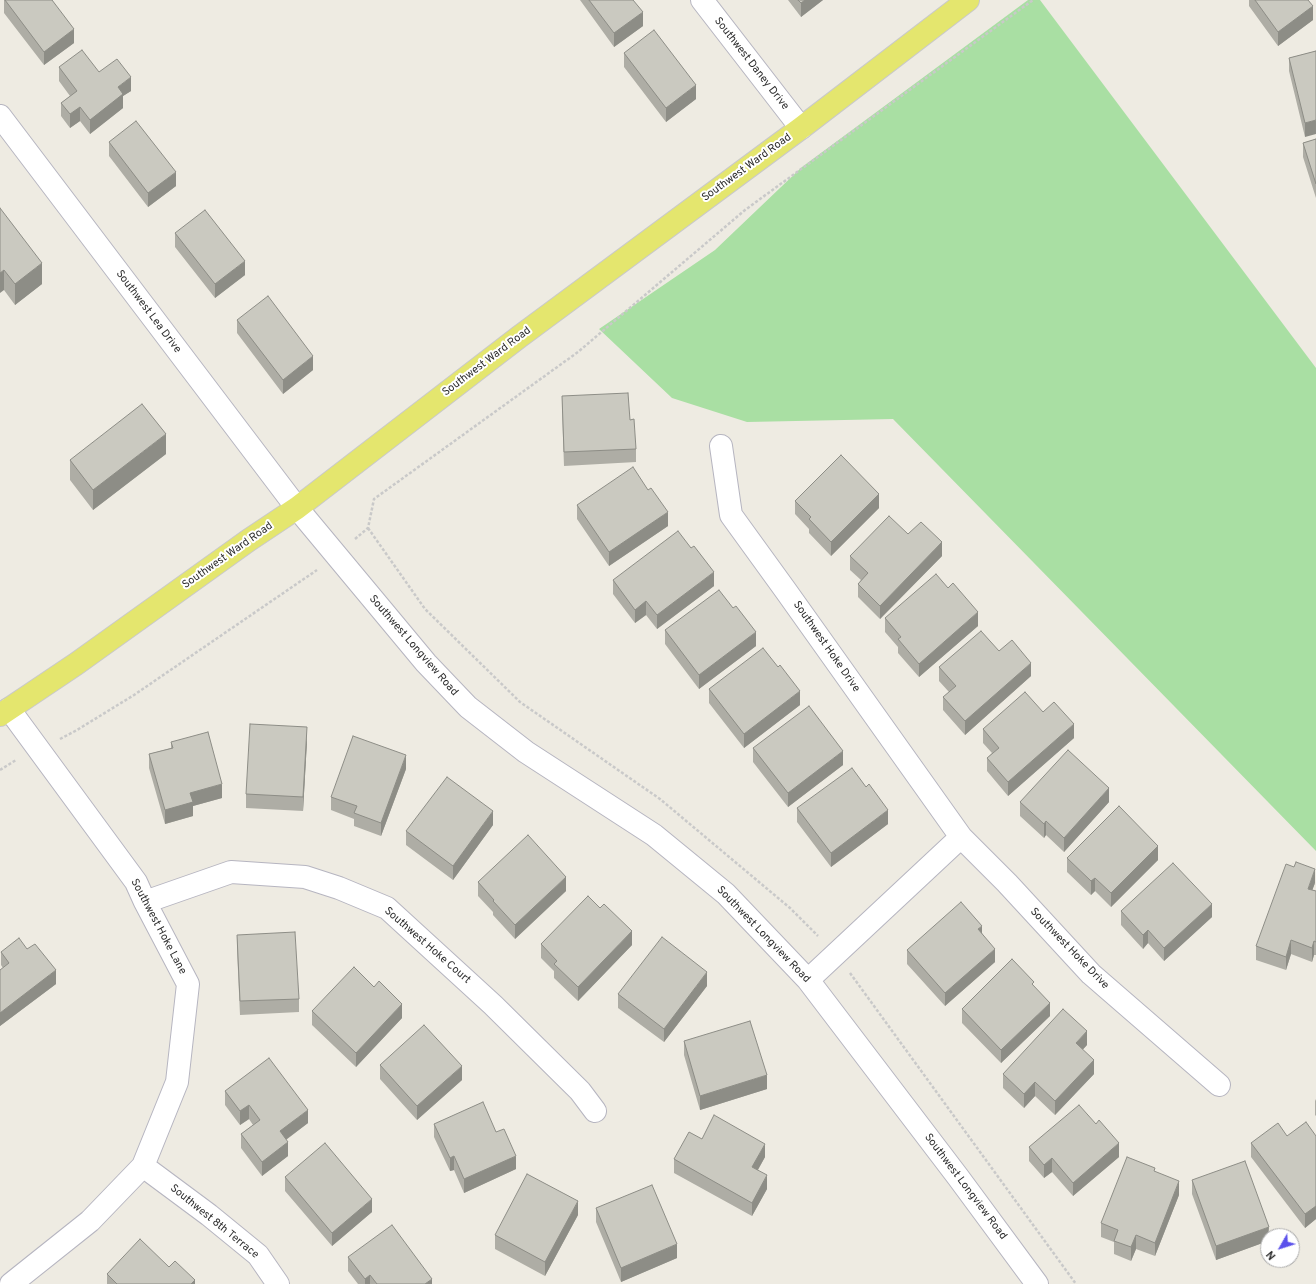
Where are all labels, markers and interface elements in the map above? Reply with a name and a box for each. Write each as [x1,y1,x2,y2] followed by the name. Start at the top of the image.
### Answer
[711,15,791,113] street label: Southwest Daney Drive
[700,131,794,205] street label: Southwest Ward Road
[112,268,184,356] street label: Southwest Lea Drive
[440,324,534,400] street label: Southwest Ward Road
[180,520,276,592] street label: Southwest Ward Road
[366,593,460,699] street label: Southwest Longview Road
[790,599,862,695] street label: Southwest Hoke Drive
[127,877,189,977] street label: Southwest Hoke Lane
[713,884,813,986] street label: Southwest Longview Road
[381,905,473,987] street label: Southwest Hoke Court
[1027,906,1111,992] street label: Southwest Hoke Drive
[921,1131,1009,1243] street label: Southwest Longview Road
[167,1182,261,1262] street label: Southwest 8th Terrace
[1260,1228,1300,1268] north arrow
[1264,1247,1279,1262] text: N

